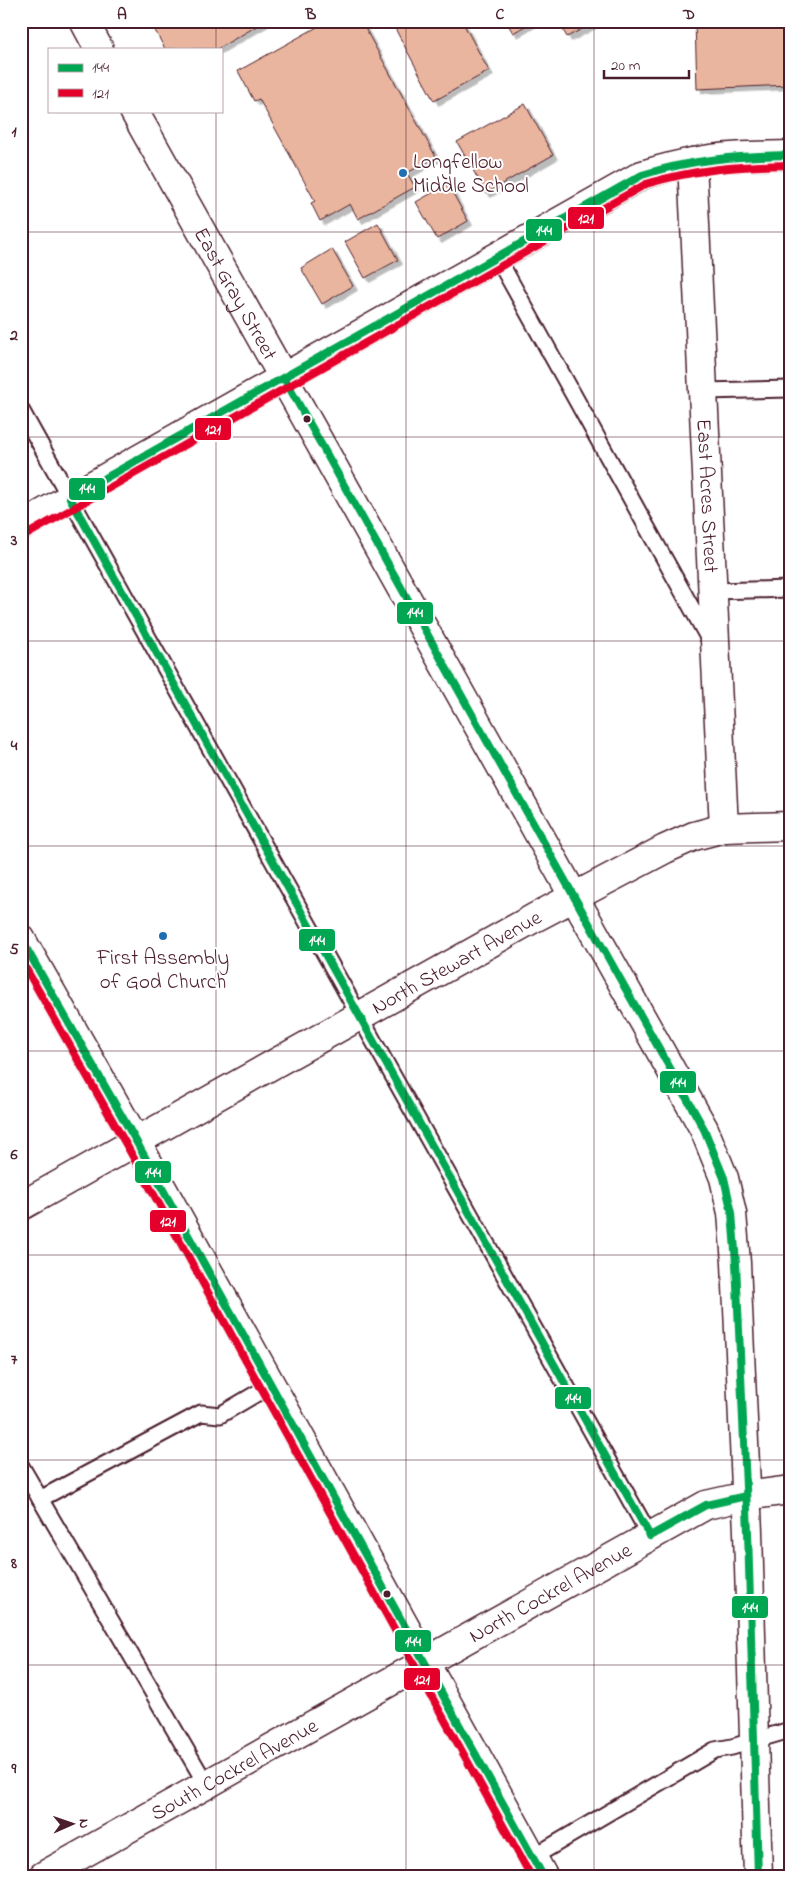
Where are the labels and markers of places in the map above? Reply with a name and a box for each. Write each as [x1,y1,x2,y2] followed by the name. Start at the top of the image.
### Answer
[413,148,529,202] place label: Longfellow Middle School
[397,167,409,179] marker: Longfellow Middle School
[302,414,312,424] unlabelled marker
[157,930,169,942] marker: First Assembly of God Church
[96,944,229,998] place label: First Assembly of God Church
[382,1589,392,1599] unlabelled marker

